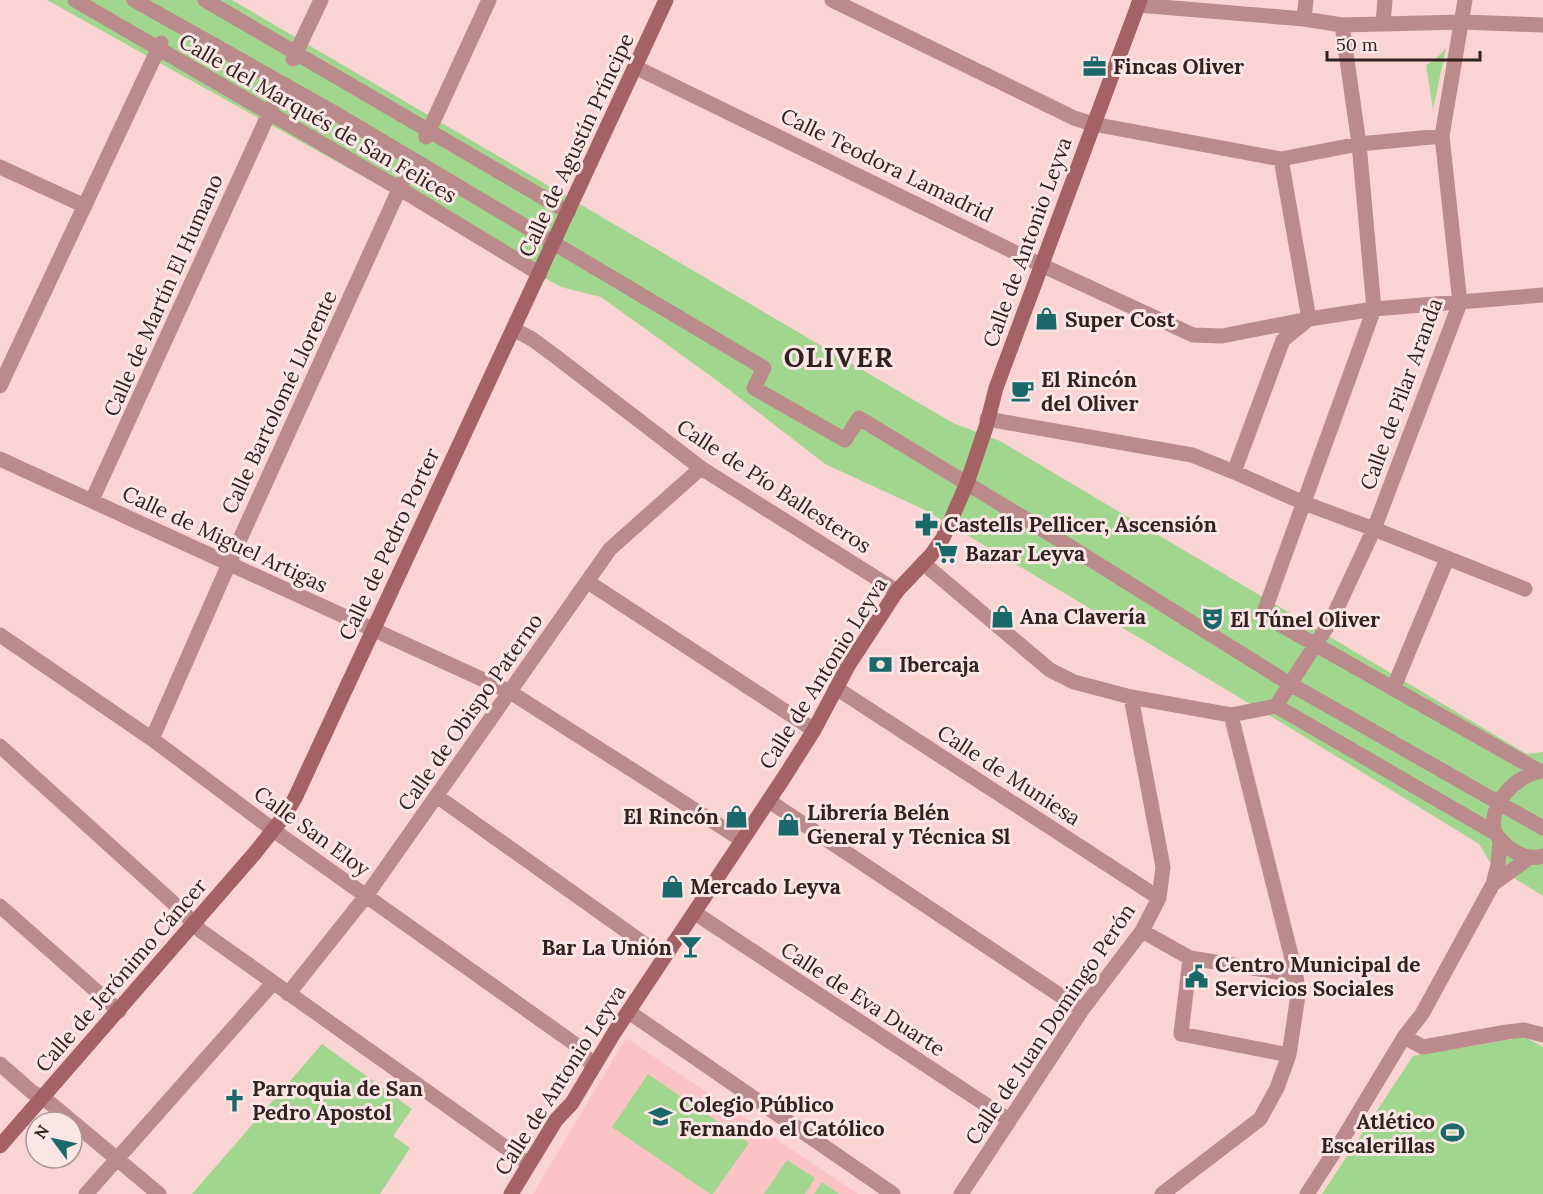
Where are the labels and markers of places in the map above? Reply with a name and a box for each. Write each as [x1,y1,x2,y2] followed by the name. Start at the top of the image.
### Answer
[1082,53,1108,79] office icon: Fincas Oliver
[1113,53,1244,80] place label: Fincas Oliver
[1034,306,1060,332] shop icon: Super Cost
[1065,306,1175,333] place label: Super Cost
[1041,366,1138,417] place label: El Rincón del Oliver
[1010,378,1036,404] cafe icon: El Rincón del Oliver
[913,511,939,537] pharmacy icon: Castells Pellicer, Ascensión
[944,511,1217,538] place label: Castells Pellicer, Ascensión
[934,540,960,566] supermarket icon: Bazar Leyva
[965,540,1085,567] place label: Bazar Leyva
[989,603,1015,629] shop icon: Ana Clavería
[1020,603,1146,630] place label: Ana Clavería
[1199,606,1225,632] theatre icon: El Túnel Oliver
[1230,606,1380,633] place label: El Túnel Oliver
[868,651,894,677] bank icon: Ibercaja
[899,651,980,678] place label: Ibercaja
[807,799,1011,850] place label: Librería Belén General y Técnica Sl
[623,803,719,830] place label: El Rincón
[724,803,750,829] shop icon: El Rincón
[776,811,802,837] shop icon: Librería Belén General y Técnica Sl
[659,873,685,899] shop icon: Mercado Leyva
[690,873,841,900] place label: Mercado Leyva
[541,934,672,961] place label: Bar La Unión
[677,934,703,960] bar icon: Bar La Unión
[1215,951,1420,1002] place label: Centro Municipal de Servicios Sociales
[1184,963,1210,989] public building icon: Centro Municipal de Servicios Sociales
[252,1075,423,1126] place label: Parroquia de San Pedro Apostol
[221,1087,247,1113] church icon: Parroquia de San Pedro Apostol
[679,1091,885,1142] place label: Colegio Público Fernando el Católico
[648,1103,674,1129] school or university icon: Colegio Público Fernando el Católico
[1321,1108,1435,1159] place label: Atlético Escalerillas
[1440,1120,1466,1146] sports icon: Atlético Escalerillas

